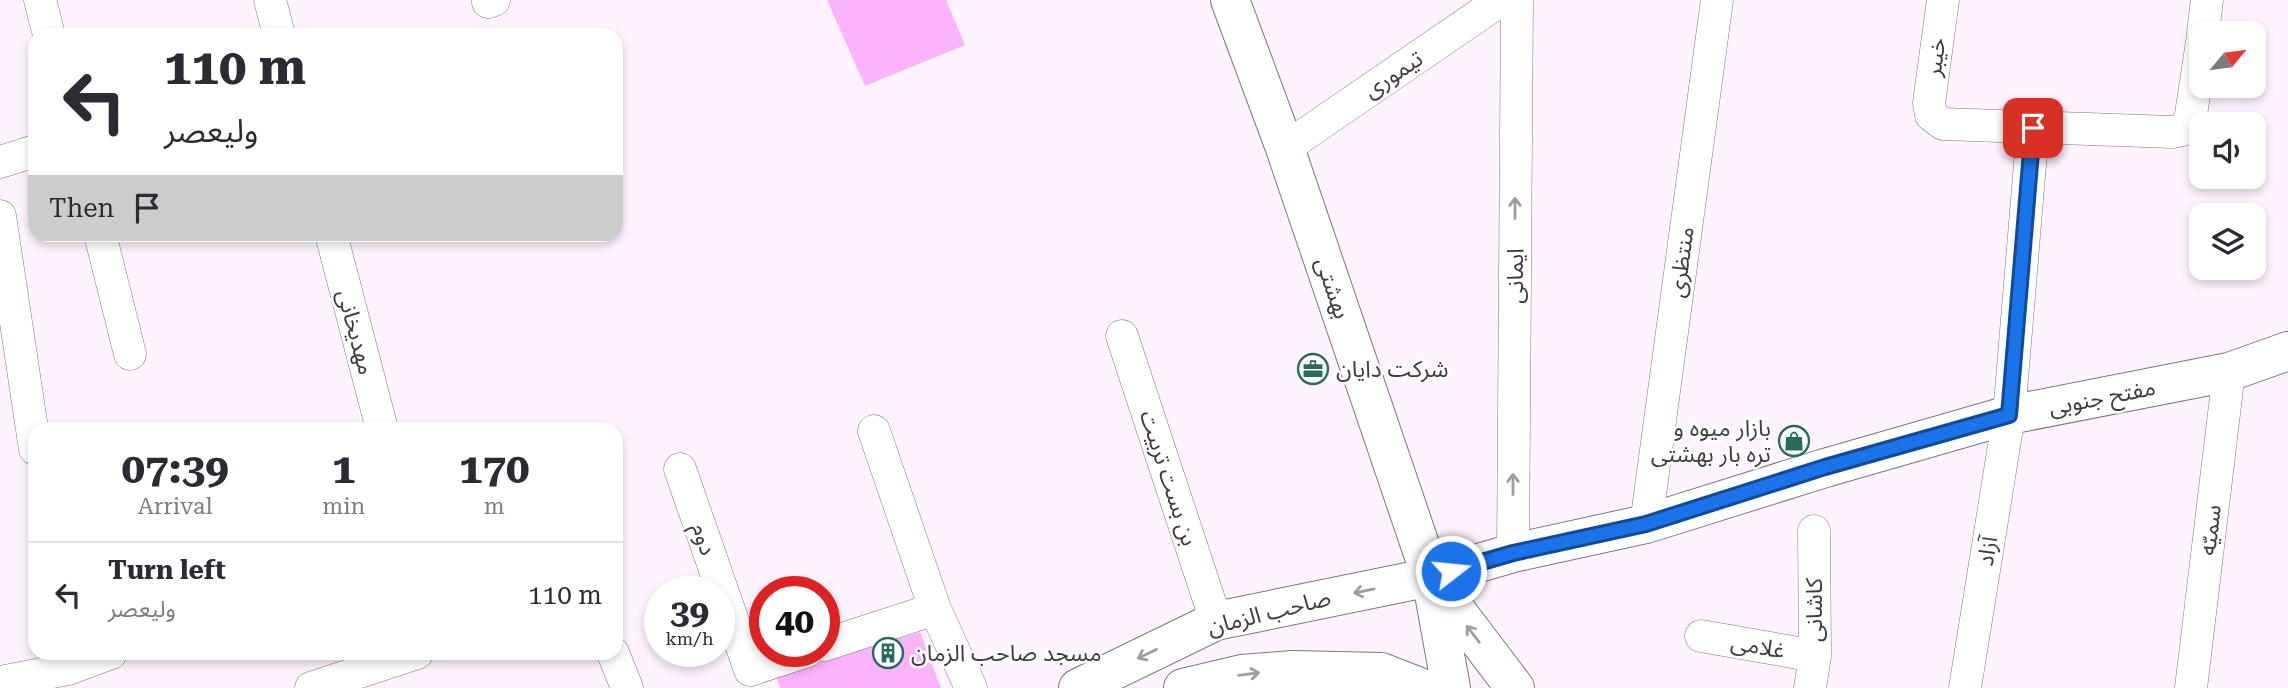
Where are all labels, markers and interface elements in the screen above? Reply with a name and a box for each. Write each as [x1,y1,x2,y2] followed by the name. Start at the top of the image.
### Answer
[2189,21,2266,98] north arrow
[2189,21,2266,280] map controls
[1919,36,1952,79] street label: خیبر
[164,39,306,96] text: 110 m
[1359,45,1428,104] street label: تیموری
[49,56,140,147] icon: left
[2003,98,2063,158] pin
[2014,109,2052,147] icon: arrive
[164,112,258,150] text: ولیعصر
[2189,112,2266,189] button: sound
[128,189,166,227] icon: arrive
[49,193,114,223] text: Then
[1508,197,1522,220] one-way arrow
[2189,203,2266,280] button: layers
[1663,225,1700,299] street label: منتظری
[1502,248,1529,304] street label: ایمانی
[1310,254,1356,322] street label: بهشتی
[331,286,380,378] street label: مهدیخانی
[1296,352,1330,386] office icon: شرکت دایان
[1336,356,1448,383] place label: شرکت دایان
[2046,374,2158,424] street label: مفتح جنوبی
[1134,407,1203,549] street label: بن بست تربیت
[1651,415,1771,468] place label: بازار میوه و تره بار بهشتی
[1777,424,1811,458] shop icon: بازار میوه و تره بار بهشتی
[122,444,229,493] text: 07:39
[332,444,356,493] text: 1
[459,444,529,493] text: 170
[1506,473,1520,496] one-way arrow
[138,493,212,520] text: Arrival
[322,493,365,520] text: min
[484,493,505,520] text: m
[2194,503,2227,557] street label: سمیّه
[682,519,722,560] street label: دوم
[1972,533,2003,568] street label: آزاد
[1414,534,1488,608] position arrow
[108,555,226,585] text: Turn left
[49,576,87,614] icon: left
[749,576,840,667] speed limit sign: 40
[1801,577,1828,642] street label: کاشانی
[528,580,602,610] text: 110 m
[1205,584,1334,641] street label: صاحب الزمان
[1353,584,1376,598] one-way arrow
[670,592,709,633] text: 39
[108,596,176,623] text: ولیعصر
[1466,625,1481,643] one-way arrow
[665,628,714,649] text: km/h
[1729,628,1787,665] street label: غلامی
[871,636,905,670] building icon: مسجد صاحب الزمان
[911,640,1101,667] place label: مسجد صاحب الزمان
[1137,648,1158,662] one-way arrow
[1238,667,1260,680] one-way arrow

